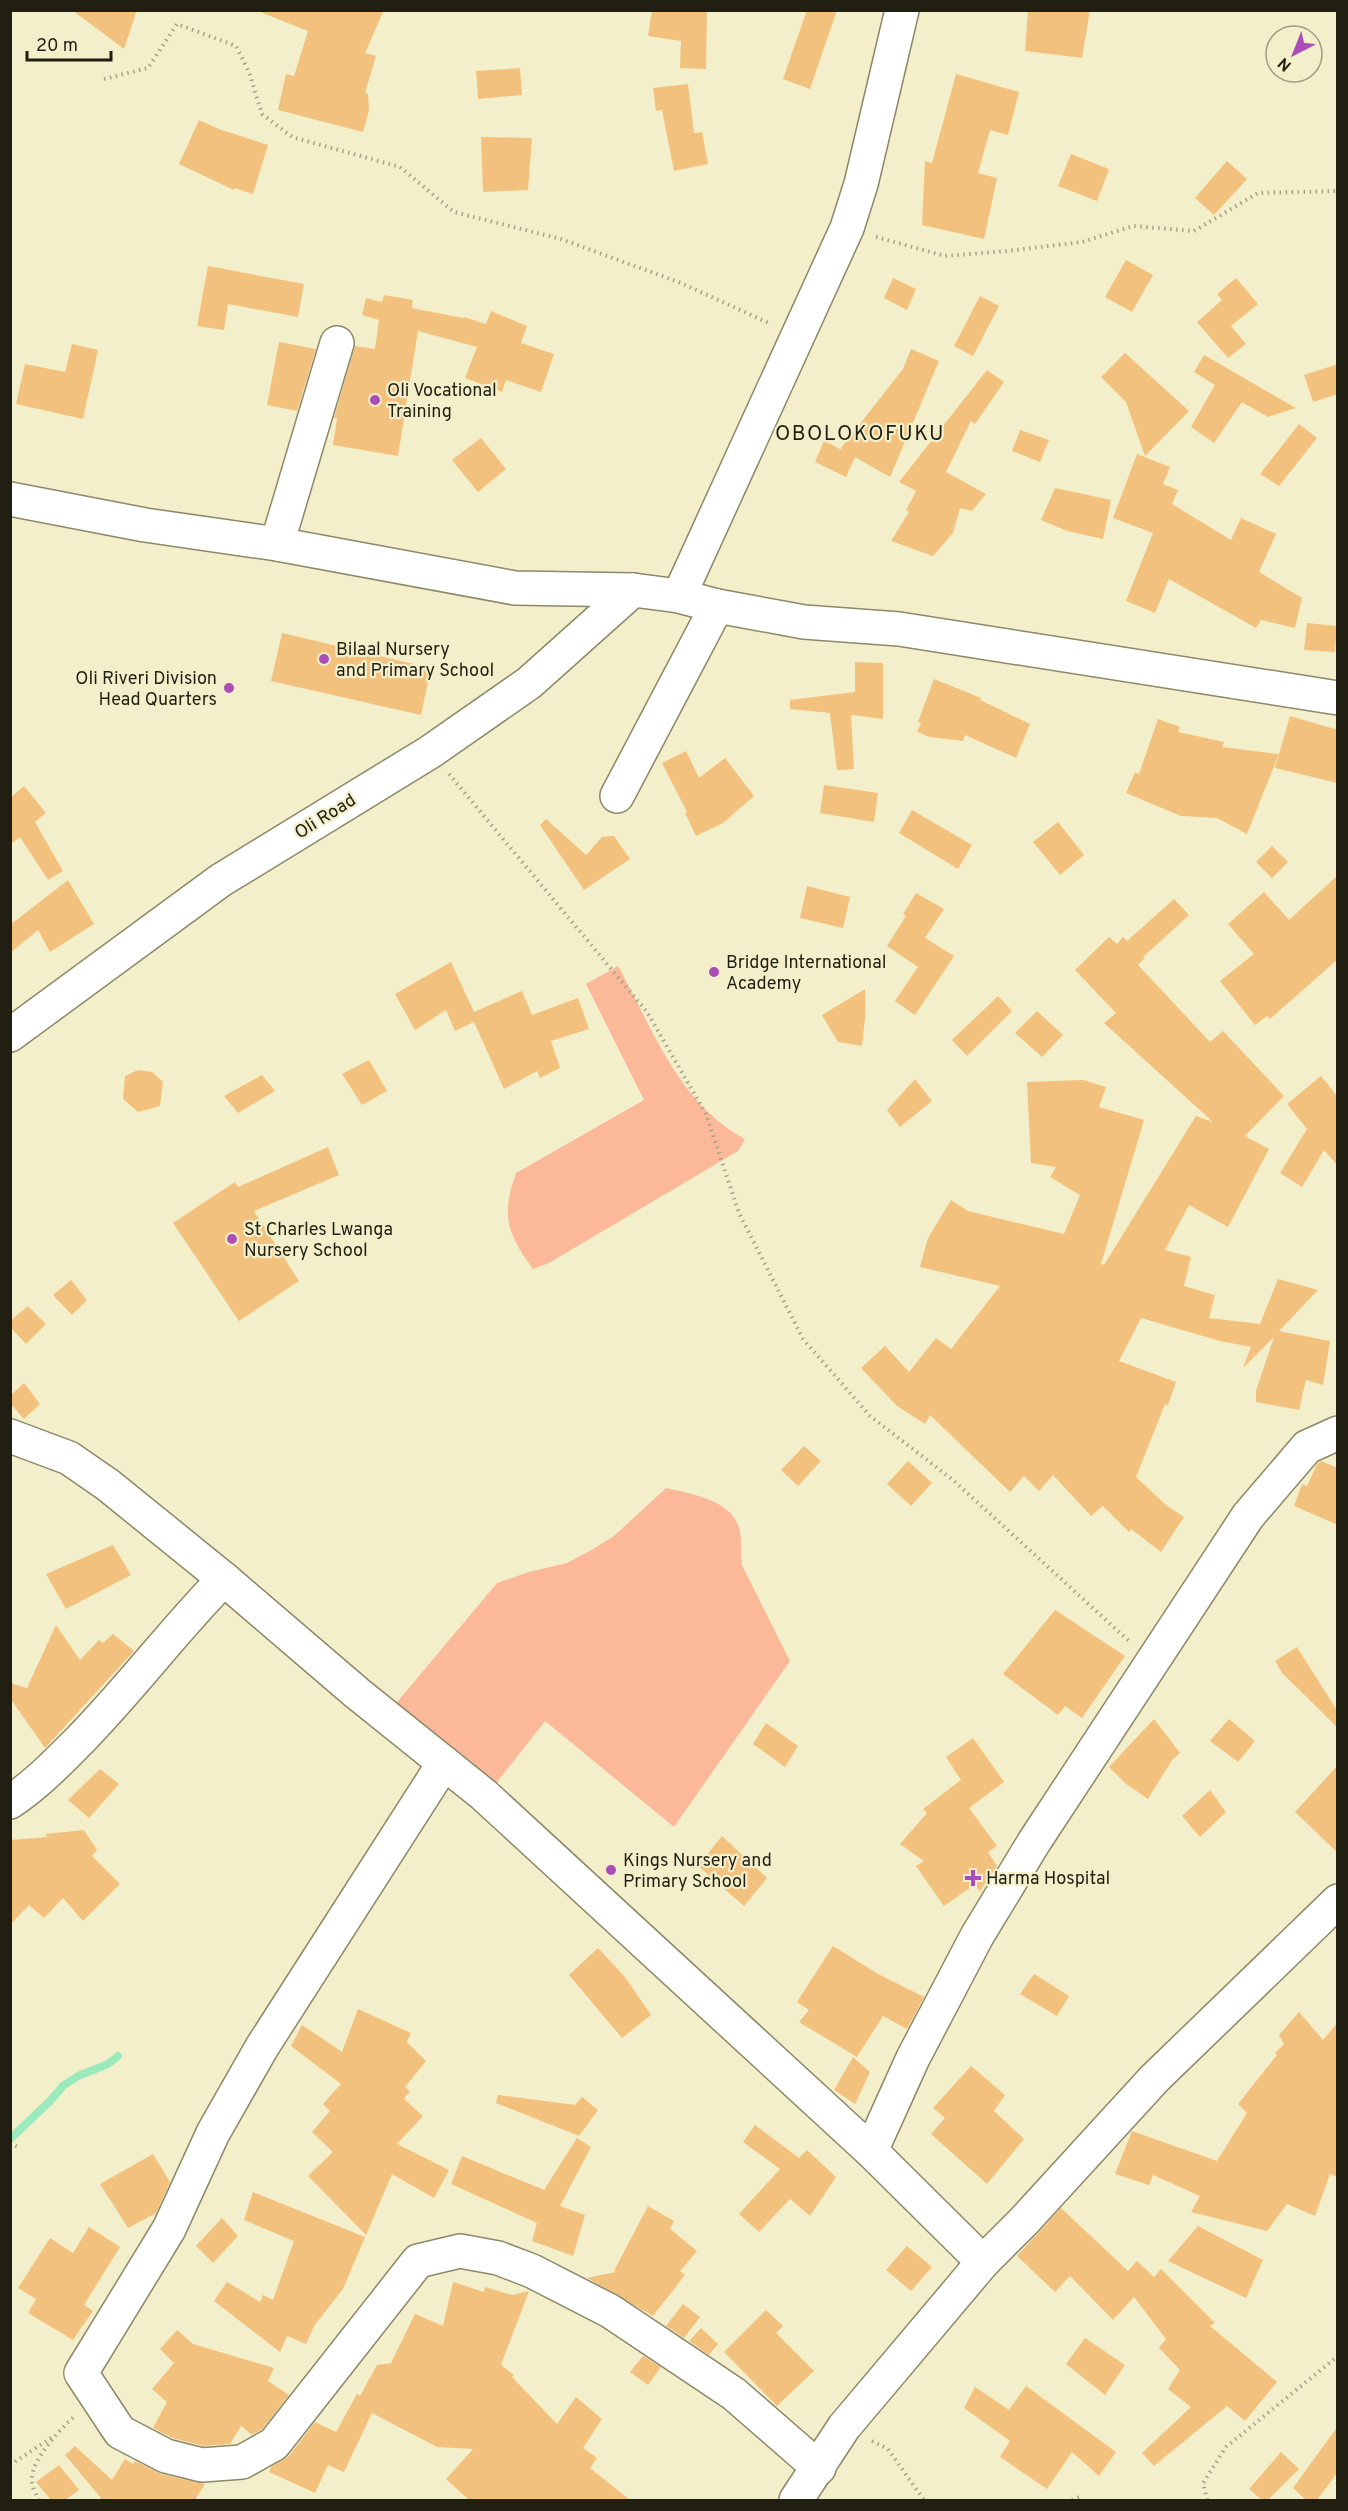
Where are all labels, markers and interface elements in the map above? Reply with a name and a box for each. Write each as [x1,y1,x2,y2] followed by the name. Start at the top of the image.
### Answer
[27,24,111,62] scale bar
[1264,24,1324,84] north arrow
[36,35,78,58] text: 20 m
[1274,52,1296,75] text: N
[387,380,497,424] place label: Oli Vocational Training
[368,393,382,407] marker: Oli Vocational Training
[775,421,945,448] district label: OBOLOKOFUKU
[336,639,494,683] place label: Bilaal Nursery and Primary School
[317,652,331,666] marker: Bilaal Nursery and Primary School
[75,668,217,712] place label: Oli Riveri Division Head Quarters
[222,681,236,695] marker: Oli Riveri Division Head Quarters
[291,789,361,845] street label: Oli Road
[726,952,887,996] place label: Bridge International Academy
[707,965,721,979] marker: Bridge International Academy
[244,1219,393,1263] place label: St Charles Lwanga Nursery School
[225,1232,239,1246] marker: St Charles Lwanga Nursery School
[623,1850,772,1894] place label: Kings Nursery and Primary School
[604,1863,618,1877] marker: Kings Nursery and Primary School
[986,1868,1110,1891] place label: Harma Hospital
[964,1869,982,1887] marker: Harma Hospital

